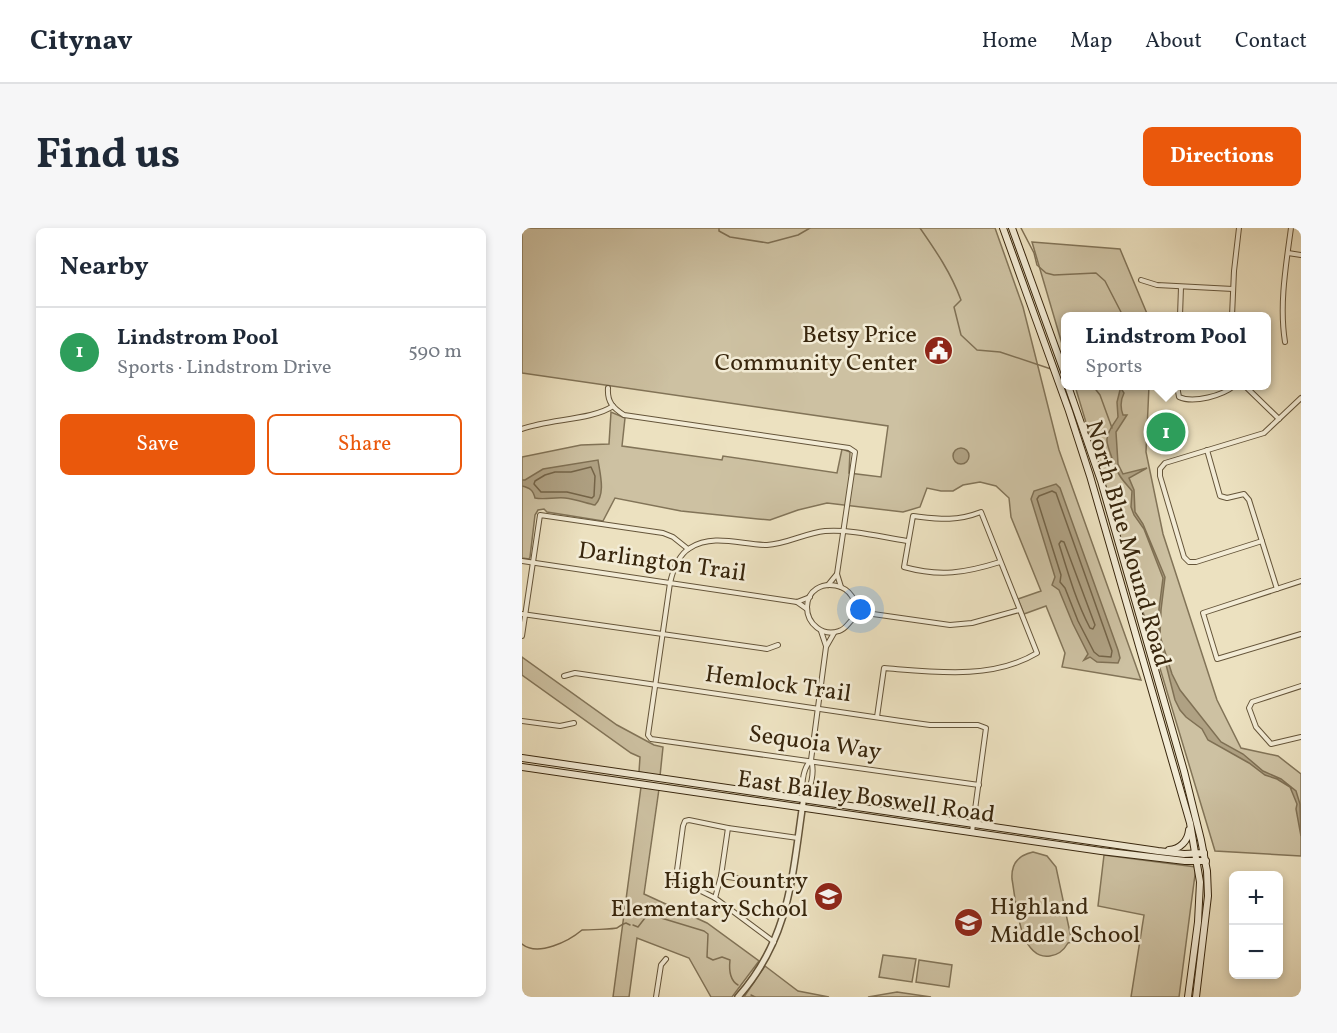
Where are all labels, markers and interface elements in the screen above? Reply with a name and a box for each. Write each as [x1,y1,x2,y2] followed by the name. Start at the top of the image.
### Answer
[30,22,133,61] text: Citynav
[982,27,1037,56] text: Home
[1070,27,1112,56] text: Map
[1145,27,1202,56] text: About
[1235,27,1307,56] text: Contact
[36,127,180,186] text: Find us
[1143,127,1301,186] button: Directions
[60,249,149,285] text: Nearby
[1061,312,1271,390] popup
[715,319,917,381] place label: Betsy Price Community Center
[1085,322,1247,353] text: Lindstrom Pool
[117,323,279,354] text: Lindstrom Pool
[922,334,954,366] public building icon: Betsy Price Community Center
[75,338,84,366] text: 1
[408,338,462,366] text: 590 m
[1085,353,1142,381] text: Sports
[117,354,332,382] text: Sports · Lindstrom Drive
[1146,410,1186,454] pin: 1
[60,414,255,475] button: Save
[267,414,462,475] button: Share
[1076,417,1178,671] street label: North Blue Mound Road
[576,534,748,592] street label: Darlington Trail
[846,595,875,624] your location
[703,658,853,712] street label: Hemlock Trail
[746,718,884,770] street label: Sequoia Way
[735,763,997,833] street label: East Bailey Boswell Road
[610,865,808,927] place label: High Country Elementary School
[1229,871,1283,979] map controls
[1229,871,1283,925] button: +
[813,880,845,912] school or university icon: High Country Elementary School
[990,891,1140,953] place label: Highland Middle School
[953,906,985,938] school or university icon: Highland Middle School
[1229,925,1283,979] button: −

